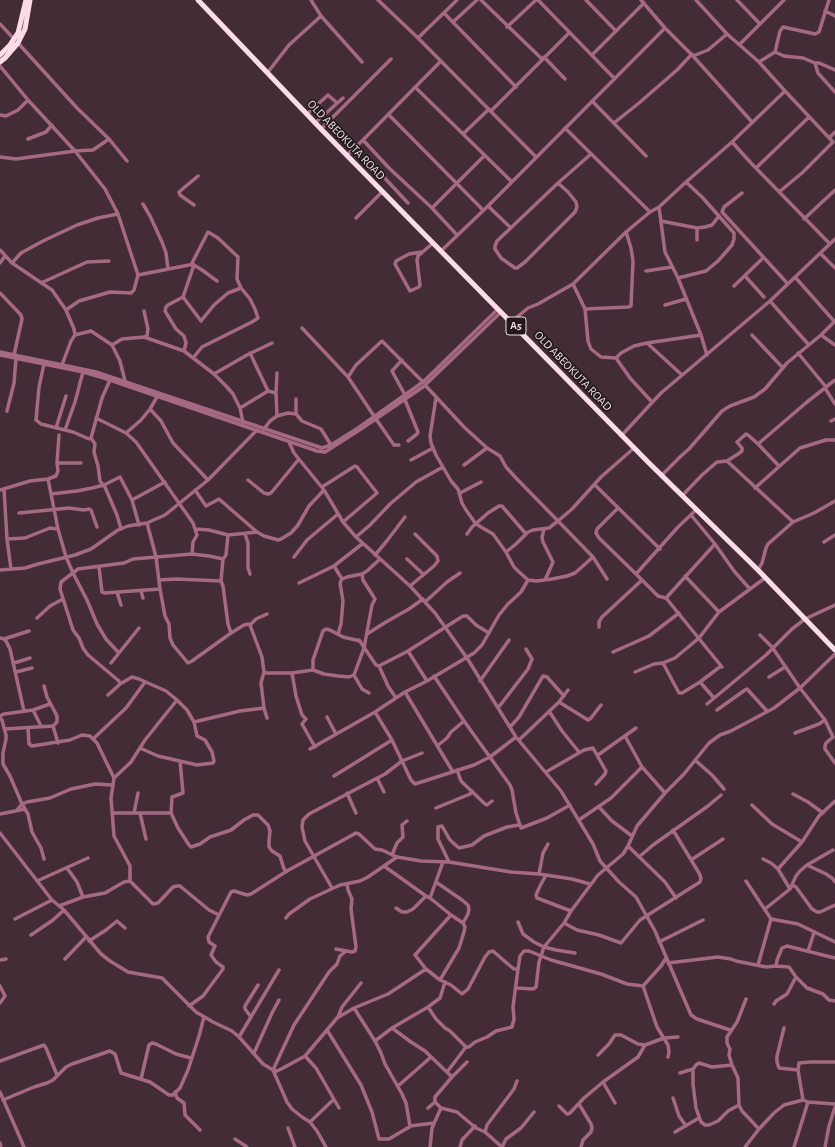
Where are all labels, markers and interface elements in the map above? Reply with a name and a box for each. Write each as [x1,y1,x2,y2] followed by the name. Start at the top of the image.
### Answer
[304,97,388,183] street label: OLD ABEOKUTA ROAD
[506,317,526,335] road number: A5
[531,328,615,414] street label: OLD ABEOKUTA ROAD

